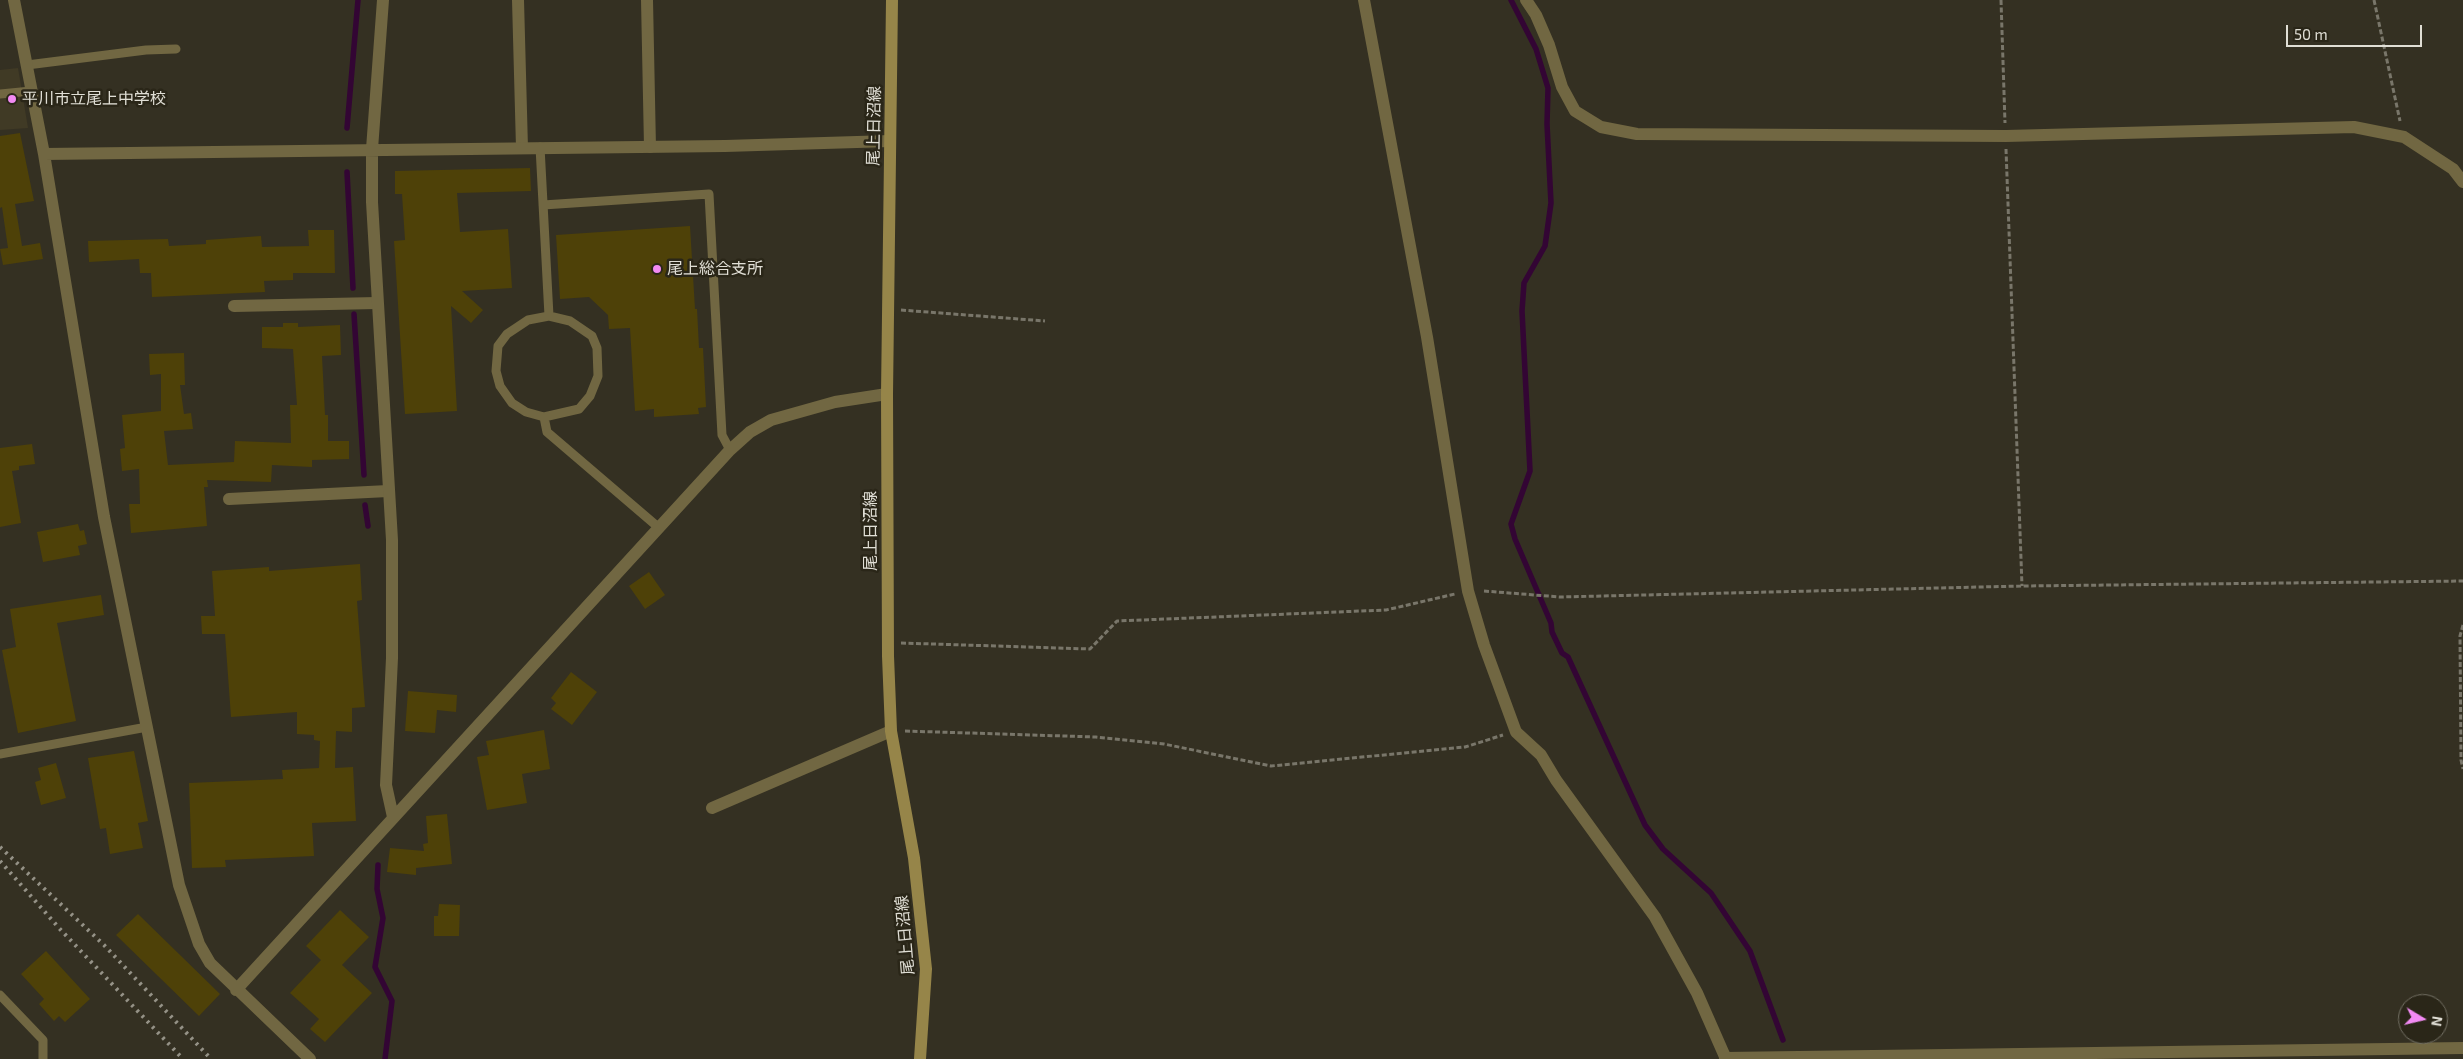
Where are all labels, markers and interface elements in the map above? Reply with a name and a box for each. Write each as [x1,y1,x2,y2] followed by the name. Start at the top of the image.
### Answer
[2288,15,2424,47] scale bar
[2294,25,2328,43] text: 50 m
[864,86,884,166] street label: 尾上日沼線
[22,89,166,109] place label: 平川市立尾上中学校
[6,93,18,105] marker: 平川市立尾上中学校
[667,259,763,279] place label: 尾上総合支所
[651,263,663,275] marker: 尾上総合支所
[861,491,881,571] street label: 尾上日沼線
[892,894,918,976] street label: 尾上日沼線
[2398,994,2448,1044] north arrow
[2428,1015,2447,1028] text: N

